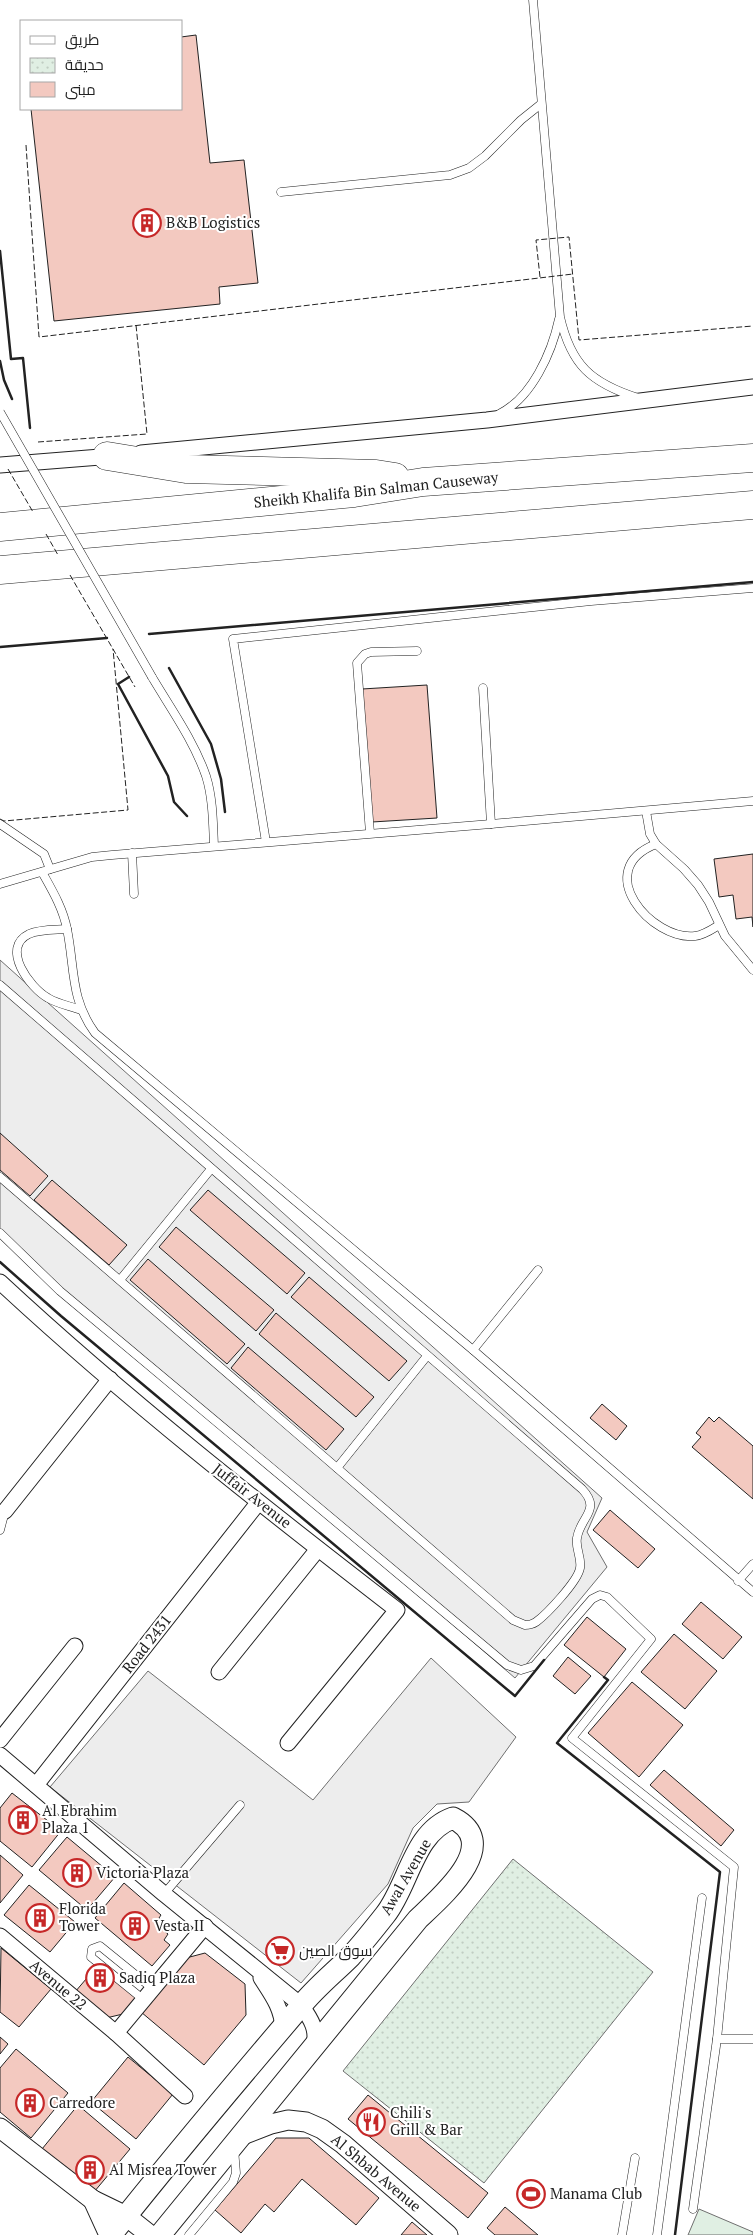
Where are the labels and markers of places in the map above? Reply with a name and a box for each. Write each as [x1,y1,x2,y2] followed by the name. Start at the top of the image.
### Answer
[132,208,162,238] building icon: B&B Logistics
[166,212,260,232] place label: B&B Logistics
[42,1800,117,1837] place label: Al Ebrahim Plaza 1
[8,1805,38,1835] building icon: Al Ebrahim Plaza 1
[62,1858,92,1888] building icon: Victoria Plaza
[96,1862,189,1882] place label: Victoria Plaza
[59,1898,107,1935] place label: Florida Tower
[25,1903,55,1933] building icon: Florida Tower
[120,1911,150,1941] building icon: Vesta II
[154,1915,204,1935] place label: Vesta II
[265,1936,295,1966] supermarket icon: سوق الصين
[299,1940,373,1961] place label: سوق الصين
[85,1963,115,1993] building icon: Sadiq Plaza
[119,1967,196,1987] place label: Sadiq Plaza
[15,2088,45,2118] building icon: Carredore
[49,2092,115,2112] place label: Carredore
[390,2102,463,2139] place label: Chili's Grill & Bar
[356,2107,386,2137] restaurant icon: Chili's Grill & Bar
[75,2155,105,2185] building icon: Al Misrea Tower
[109,2159,217,2179] place label: Al Misrea Tower
[516,2179,546,2209] sports icon: Manama Club
[550,2183,642,2203] place label: Manama Club

